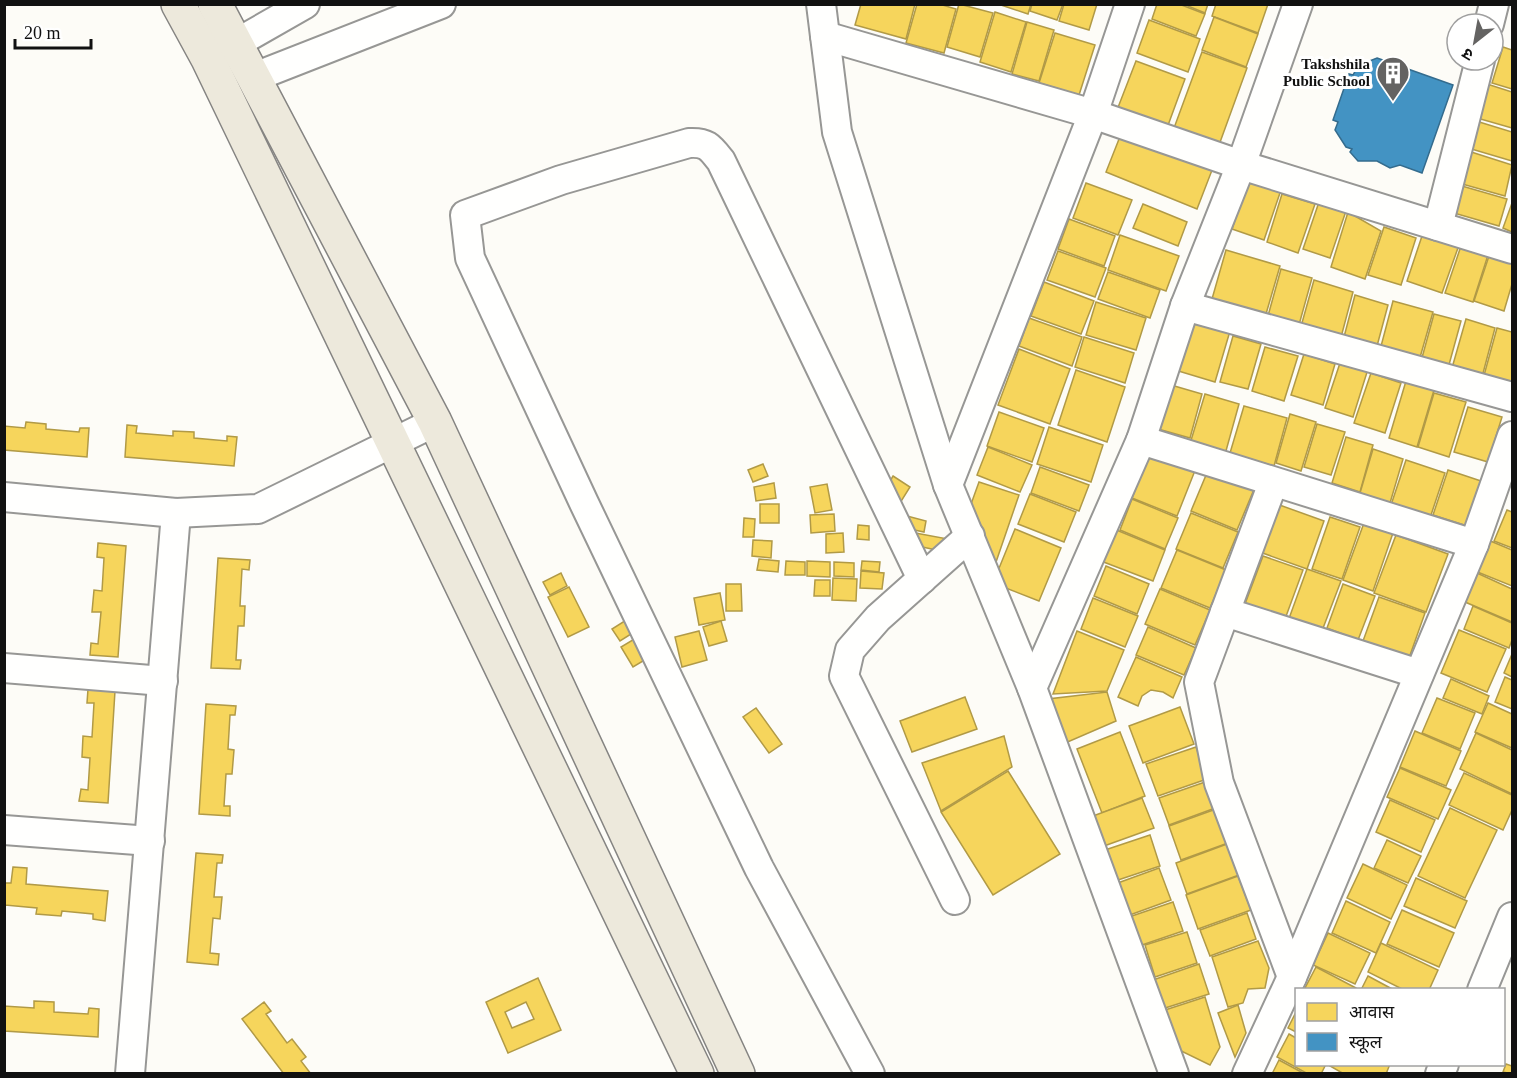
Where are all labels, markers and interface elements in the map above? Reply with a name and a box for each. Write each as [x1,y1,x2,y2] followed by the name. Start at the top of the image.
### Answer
[15,12,92,50] scale bar
[1445,12,1505,72] north arrow
[24,23,61,43] text: 20 m
[1459,44,1476,64] text: उ
[1375,55,1411,102] building icon: Takshshila Public School
[1283,56,1370,89] place label: Takshshila Public School
[1295,988,1505,1066] legend
[1349,1002,1395,1022] text: आवास
[1349,1032,1383,1054] text: स्कूल

